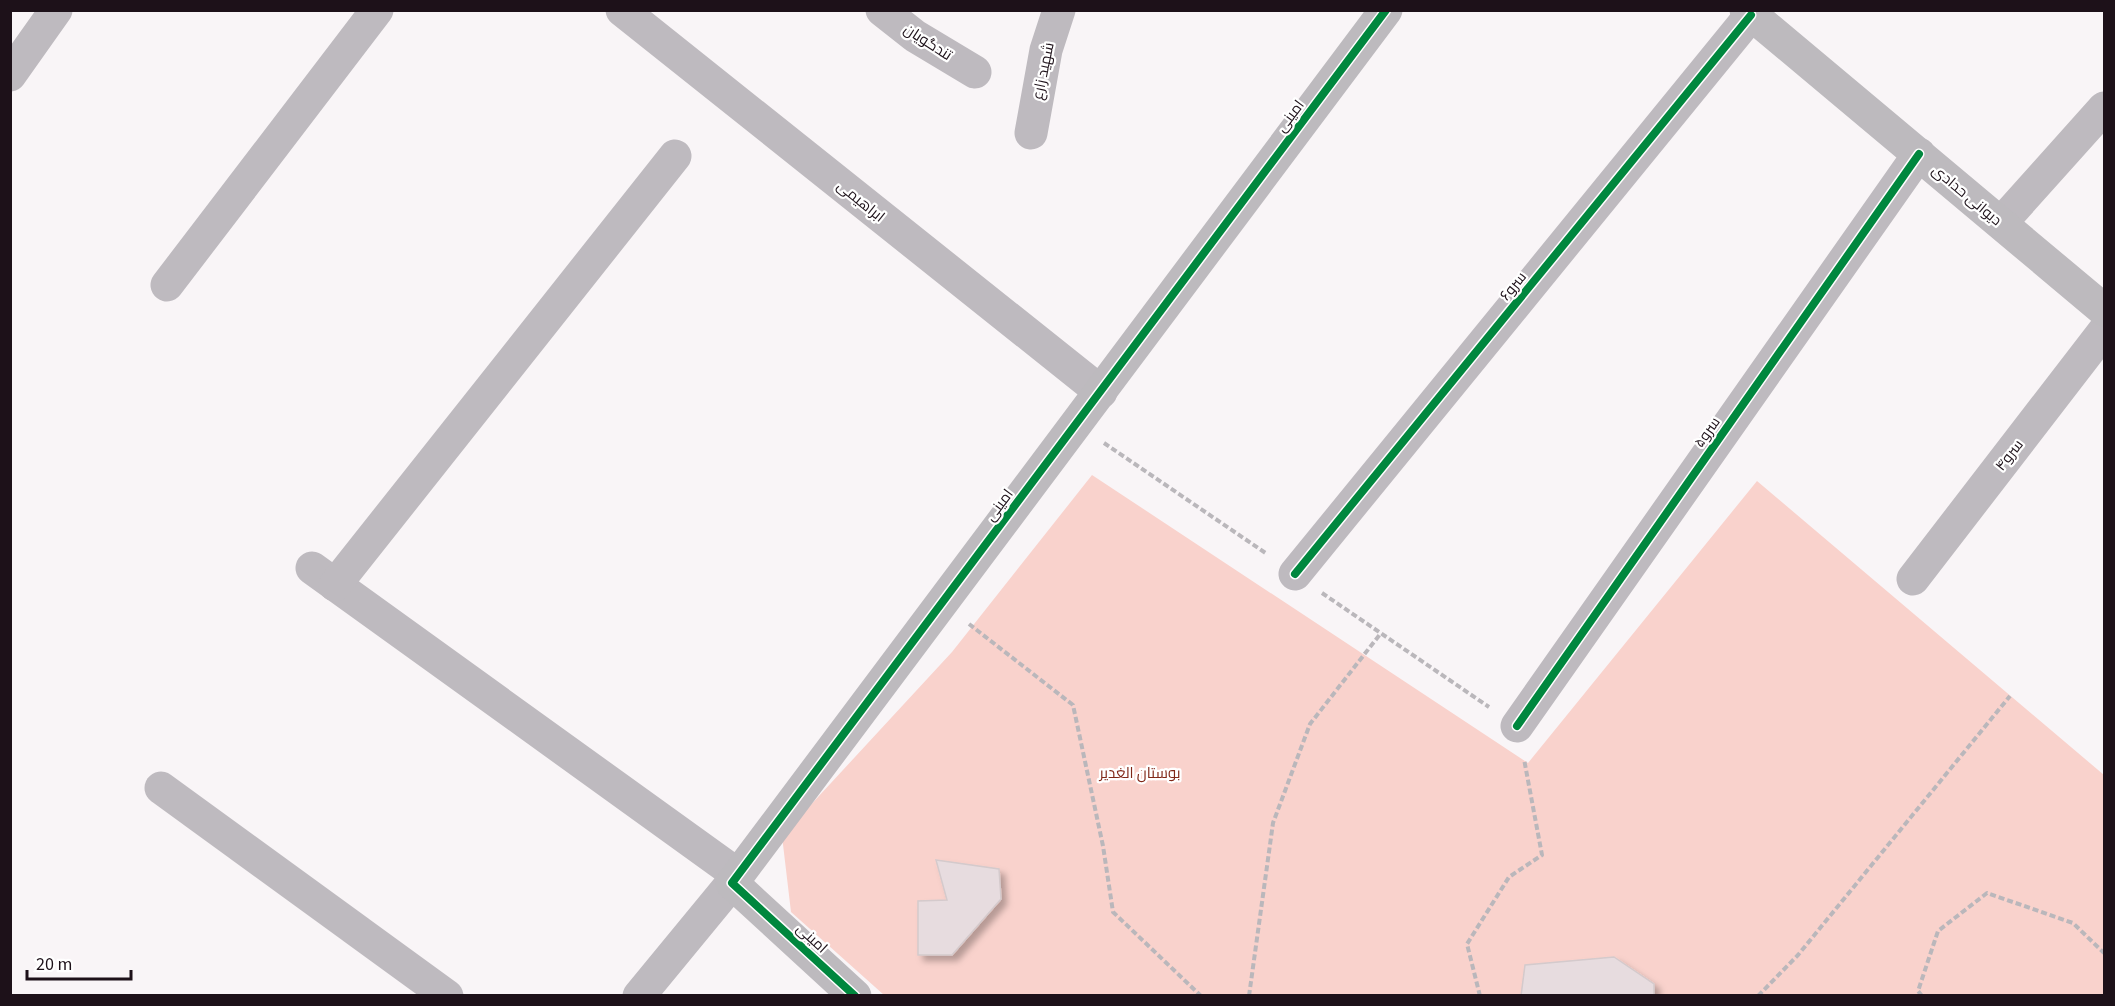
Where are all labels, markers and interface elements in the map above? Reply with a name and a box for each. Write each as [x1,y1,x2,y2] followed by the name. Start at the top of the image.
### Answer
[900,19,956,66] street label: تندگویان
[1027,41,1060,102] street label: شهید زارع
[1271,96,1310,137] street label: امینی
[1927,160,2006,231] street label: دیوانی حدادی
[832,176,889,227] street label: ابراهیمی
[1495,267,1532,305] street label: سرو۶
[1689,413,1725,452] street label: سرو۵
[1990,435,2028,475] street label: سرو۴
[980,485,1019,526] street label: امینی
[1098,763,1181,784] park label: بوستان الغدیر
[791,918,832,958] street label: امینی
[27,943,130,981] scale bar
[36,952,72,977] text: 20 m

